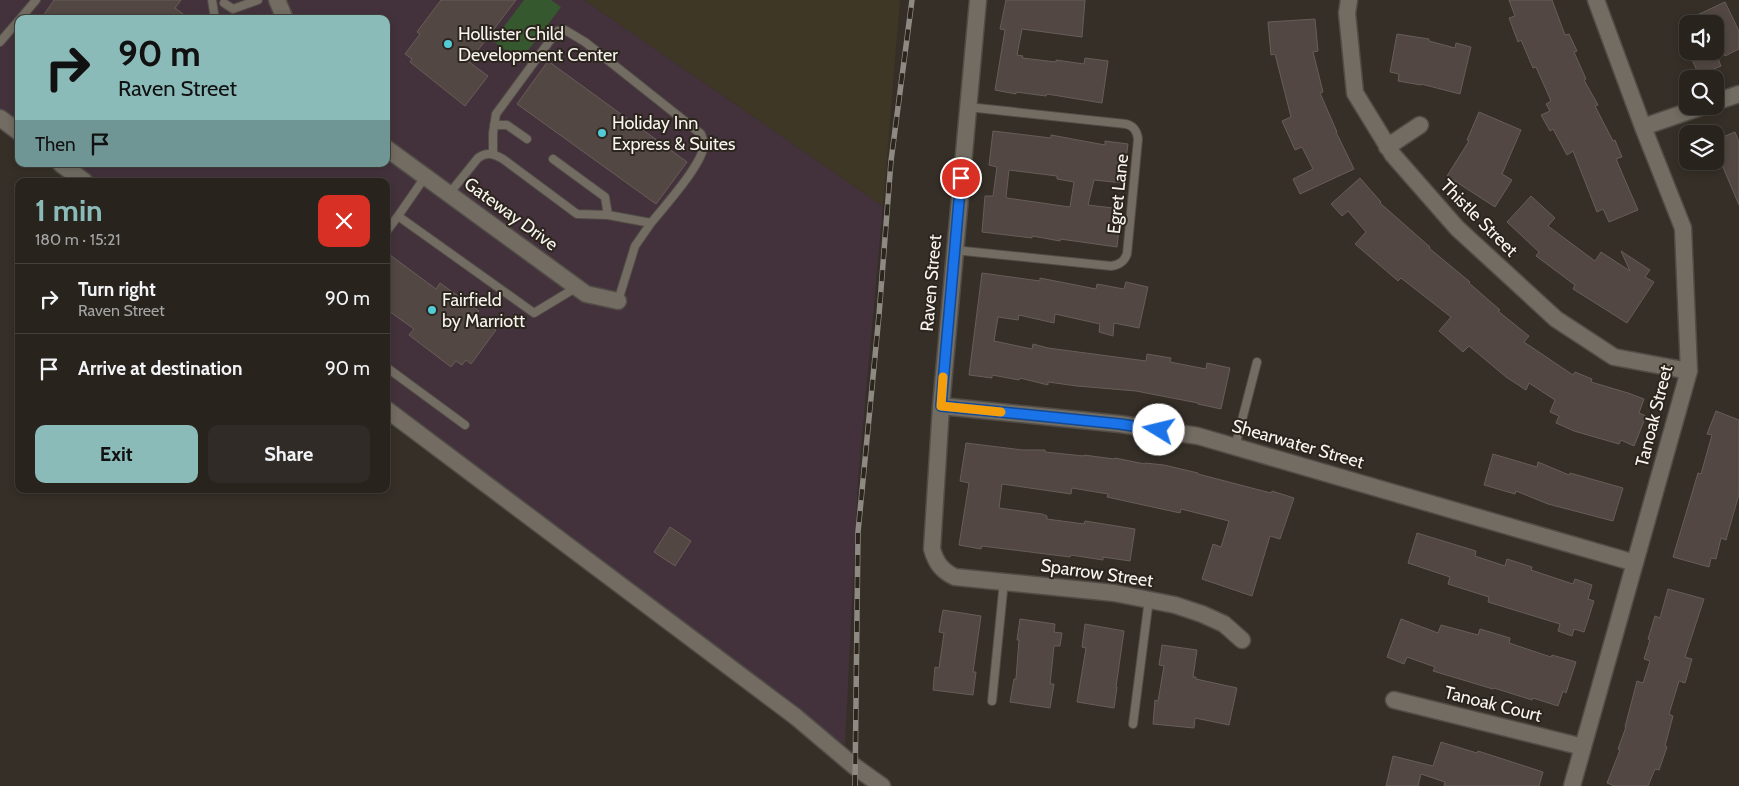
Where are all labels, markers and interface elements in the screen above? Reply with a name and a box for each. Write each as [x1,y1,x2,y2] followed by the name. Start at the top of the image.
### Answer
[1679,15,1724,170] map controls
[1679,15,1724,60] button: sound
[458,23,618,66] place label: Hollister Child Development Center
[118,32,201,75] text: 90 m
[35,35,100,100] icon: right
[442,38,454,50] marker: Hollister Child Development Center
[1679,70,1724,115] button: search
[118,75,237,102] text: Raven Street
[612,112,736,155] place label: Holiday Inn Express & Suites
[1679,125,1724,170] button: layers
[596,127,608,139] marker: Holiday Inn Express & Suites
[86,130,114,158] icon: arrive
[35,133,76,156] text: Then
[1103,153,1133,235] street label: Egret Lane
[940,157,982,199] pin
[947,164,975,192] icon: arrive
[460,173,562,255] street label: Gateway Drive
[1436,175,1522,261] street label: Thistle Street
[35,192,103,229] text: 1 min
[318,195,370,247] button: close
[35,230,121,249] text: 180 m · 15:21
[916,234,946,332] street label: Raven Street
[78,278,156,301] text: Turn right
[35,285,63,313] icon: right
[325,287,370,310] text: 90 m
[442,289,525,332] place label: Fairfield by Marriott
[78,301,165,320] text: Raven Street
[426,304,438,316] marker: Fairfield by Marriott
[35,355,63,383] icon: arrive
[78,357,242,380] text: Arrive at destination
[325,357,370,380] text: 90 m
[1631,363,1677,469] street label: Tanoak Street
[1132,403,1184,455] position arrow
[1229,415,1367,473] street label: Shearwater Street
[35,425,198,483] button: Exit
[208,425,370,483] button: Share
[1039,554,1155,592] street label: Sparrow Street
[1442,681,1544,727] street label: Tanoak Court

